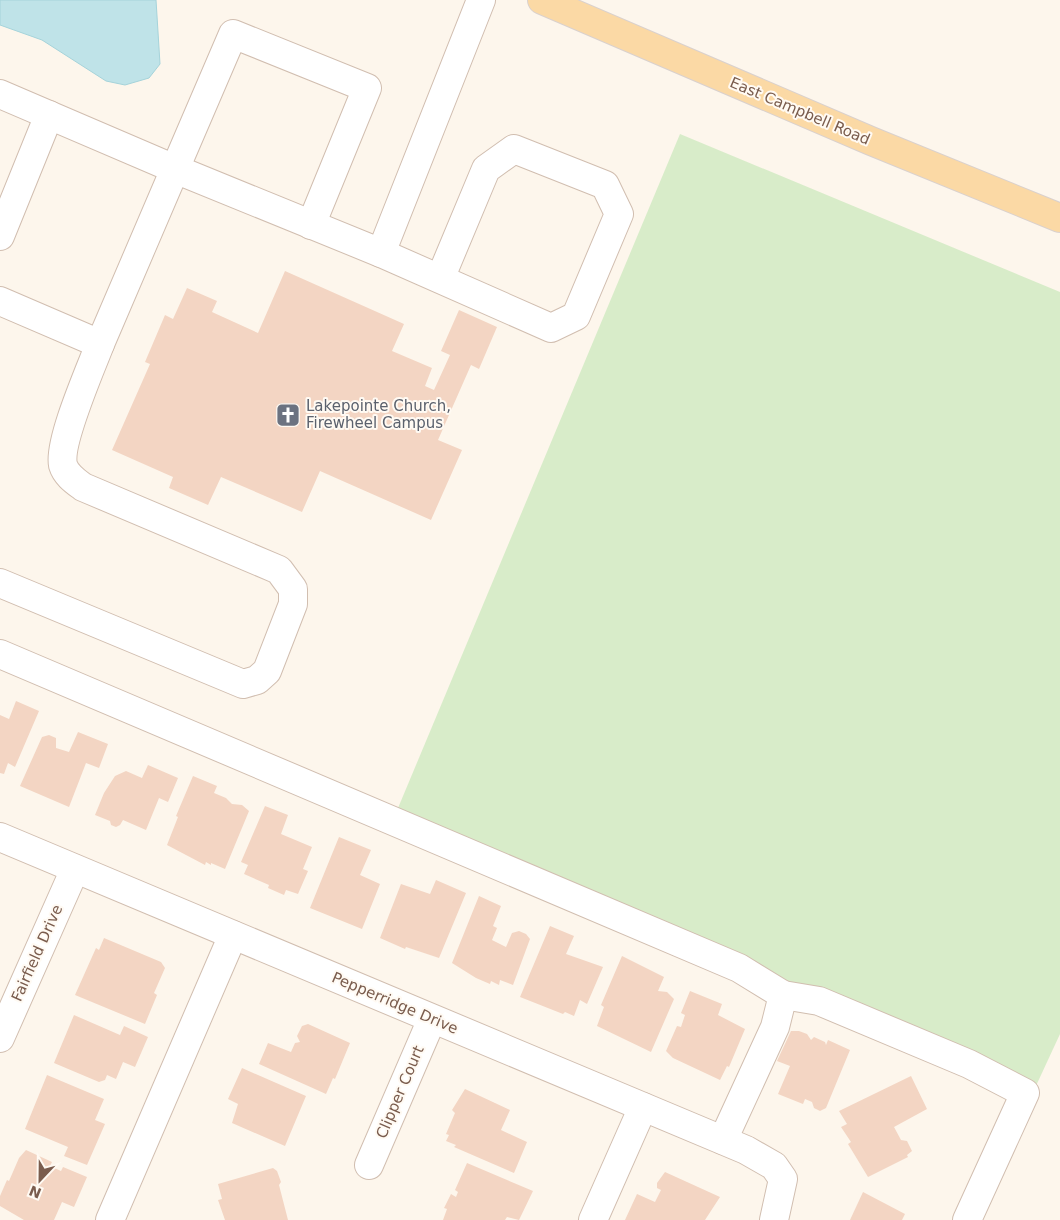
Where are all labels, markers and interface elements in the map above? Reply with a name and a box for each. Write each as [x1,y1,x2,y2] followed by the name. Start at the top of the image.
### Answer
[727,73,873,149] street label: East Campbell Road
[306,397,451,432] place label: Lakepointe Church, Firewheel Campus
[275,402,301,428] church icon: Lakepointe Church, Firewheel Campus
[8,902,66,1004] street label: Fairfield Drive
[329,968,461,1038] street label: Pepperridge Drive
[372,1043,428,1141] street label: Clipper Court
[15,1155,65,1205] north arrow
[27,1182,44,1202] text: N

